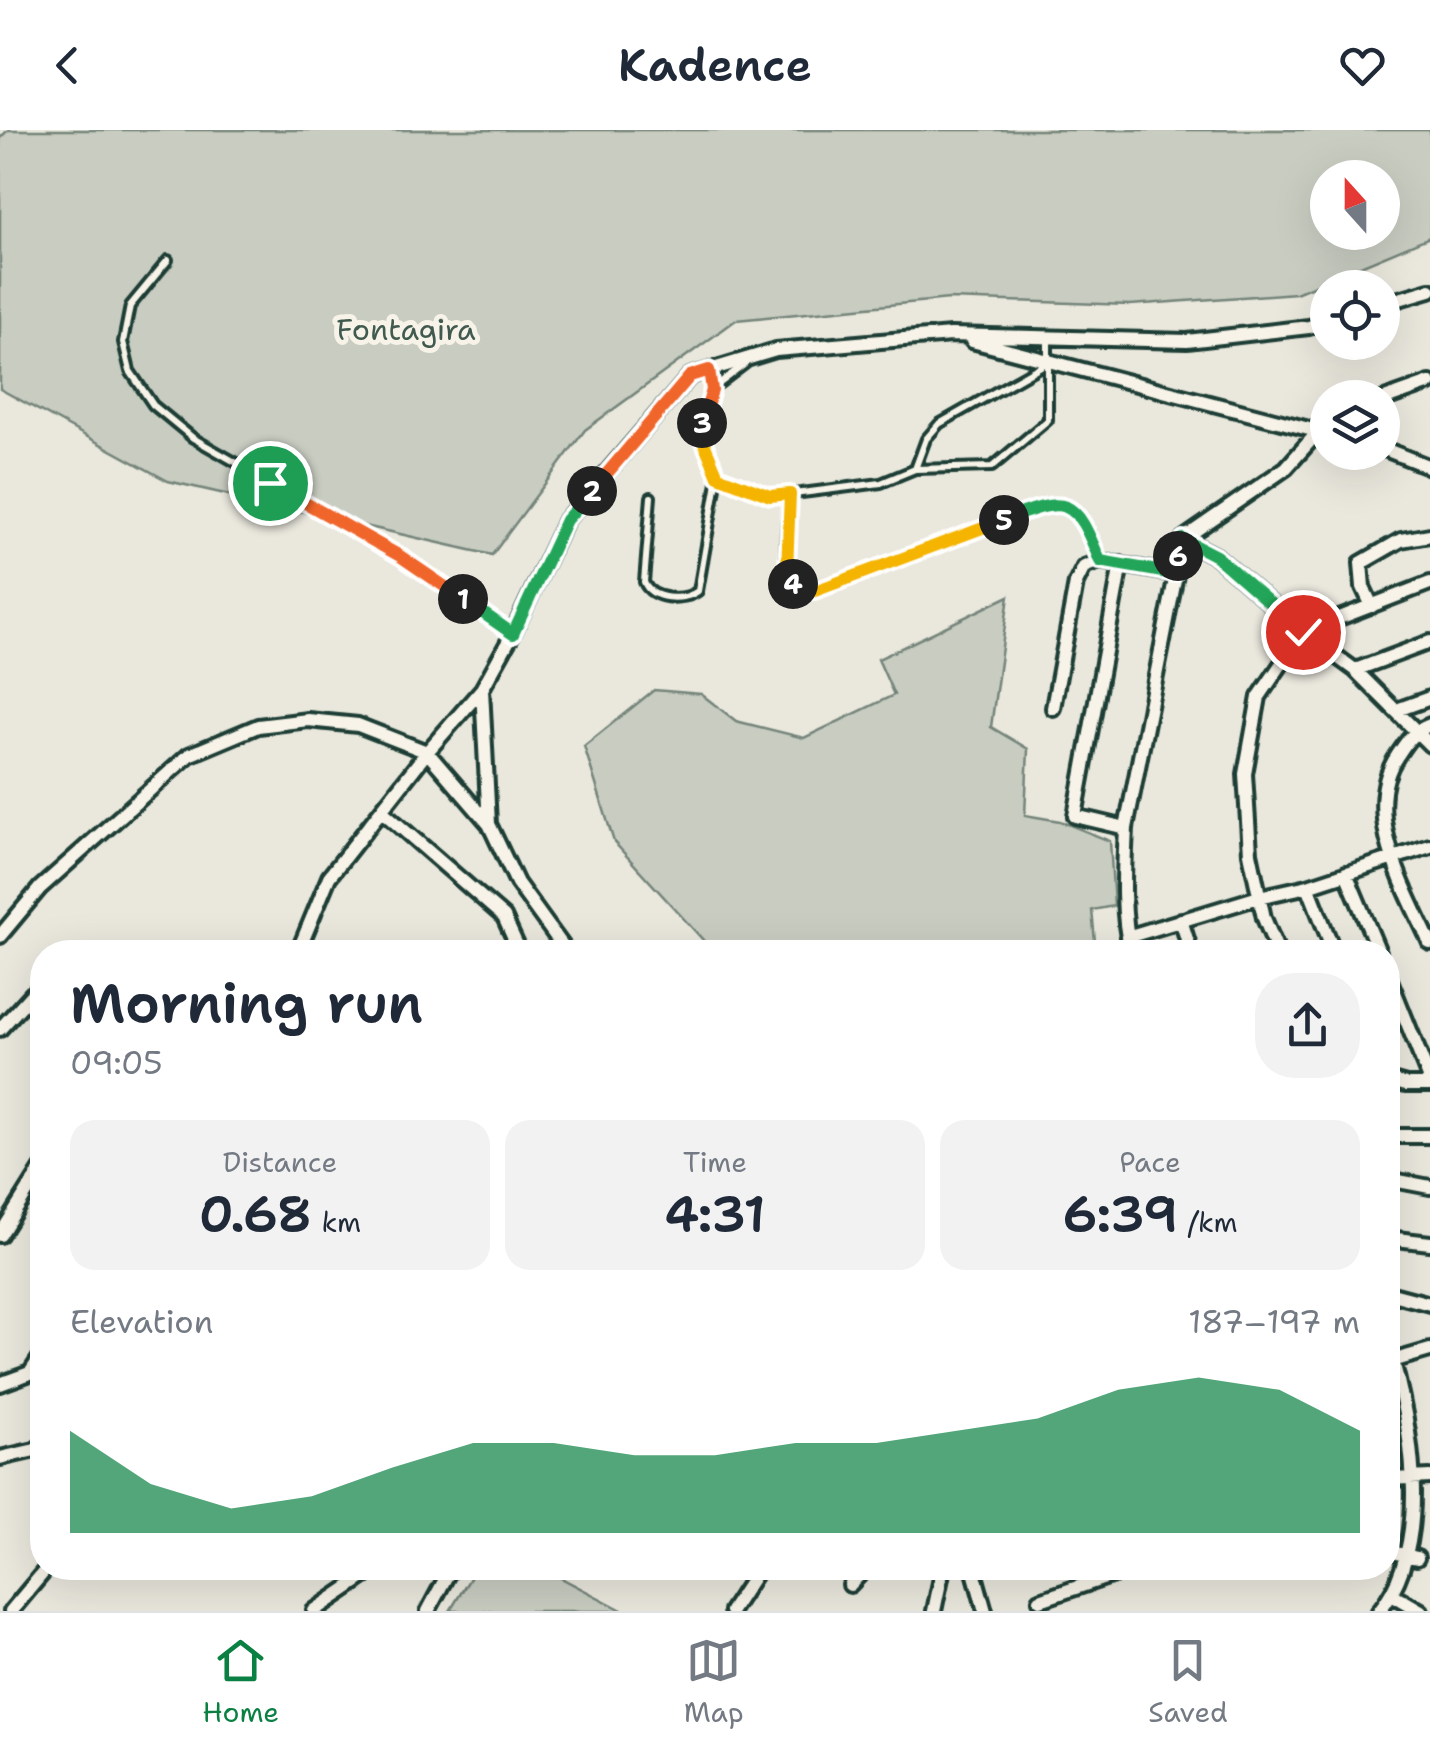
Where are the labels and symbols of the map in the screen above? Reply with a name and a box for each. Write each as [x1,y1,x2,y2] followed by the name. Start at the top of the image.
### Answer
[1310,160,1400,250] north arrow
[336,309,476,350] park label: Fontagira
[677,398,727,448] pin: 3
[228,441,313,526] pin
[567,466,617,516] pin: 2
[979,495,1029,545] pin: 5
[1153,531,1203,581] pin: 6
[768,559,818,609] pin: 4
[438,574,488,624] pin: 1
[1261,590,1346,675] pin

